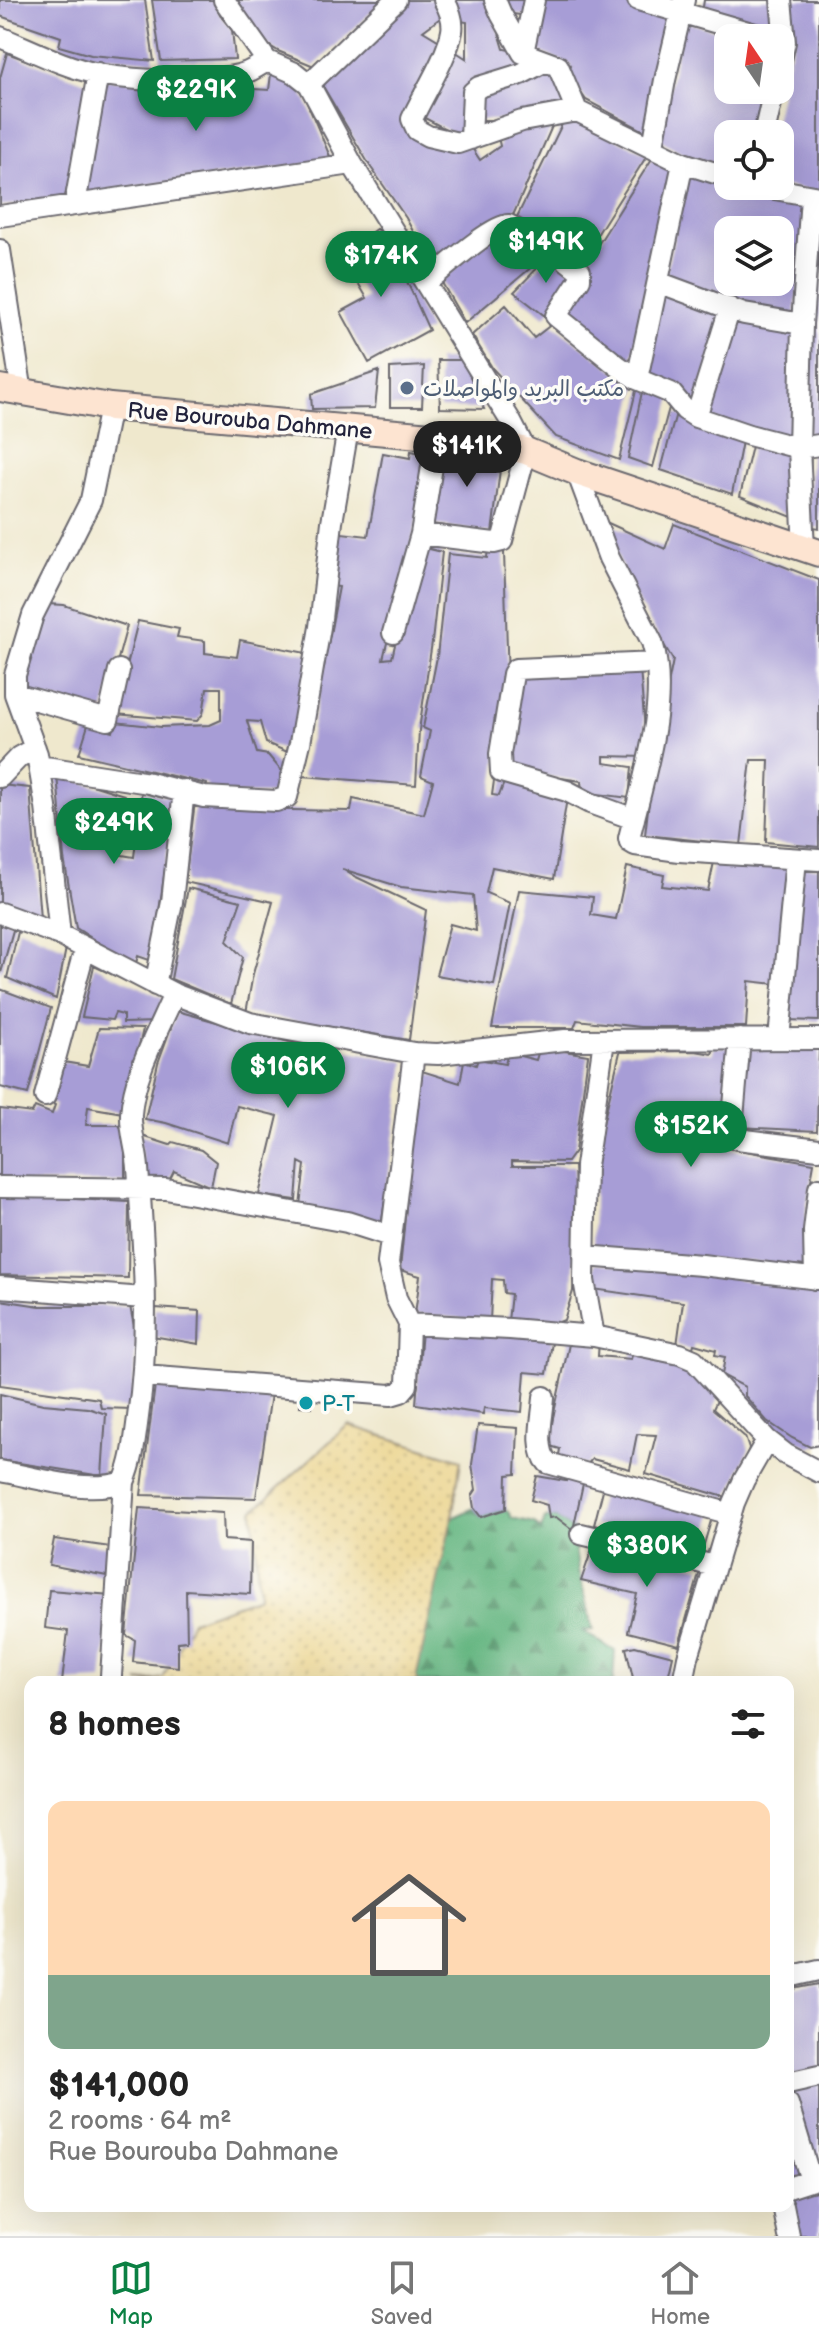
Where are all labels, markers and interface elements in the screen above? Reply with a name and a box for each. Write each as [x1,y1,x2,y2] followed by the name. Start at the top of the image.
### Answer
[714,24,794,104] north arrow
[714,24,794,296] map controls
[140,65,252,133] pin: $229K
[155,75,237,106] text: $229K
[714,120,794,200] button: locate
[714,216,794,296] button: layers
[490,217,602,285] pin: $149K
[508,227,584,258] text: $149K
[325,231,437,299] pin: $174K
[343,241,419,272] text: $174K
[423,376,624,403] place label: مكتب البريد والمواصلات
[398,379,416,397] marker: مكتب البريد والمواصلات
[126,397,373,446] street label: Rue Bourouba Dahmane
[411,421,523,489] pin: $141K
[431,431,503,462] text: $141K
[58,798,170,866] pin: $249K
[74,808,154,839] text: $249K
[232,1042,344,1110] pin: $106K
[249,1052,327,1083] text: $106K
[635,1101,747,1169] pin: $152K
[653,1111,729,1142] text: $152K
[322,1391,355,1418] place label: P-T
[297,1394,315,1412] marker: P-T
[591,1521,703,1589] pin: $380K
[606,1531,688,1562] text: $380K
[726,1702,770,1746] icon: filters
[48,1704,181,1745] text: 8 homes
[337,1853,481,1997] icon: home
[48,2065,189,2106] text: $141,000
[48,2106,232,2137] text: 2 rooms · 64 m²
[48,2137,338,2168] text: Rue Bourouba Dahmane
[109,2256,153,2331] tab: Map
[371,2256,433,2331] tab: Saved
[650,2256,710,2331] tab: Home

